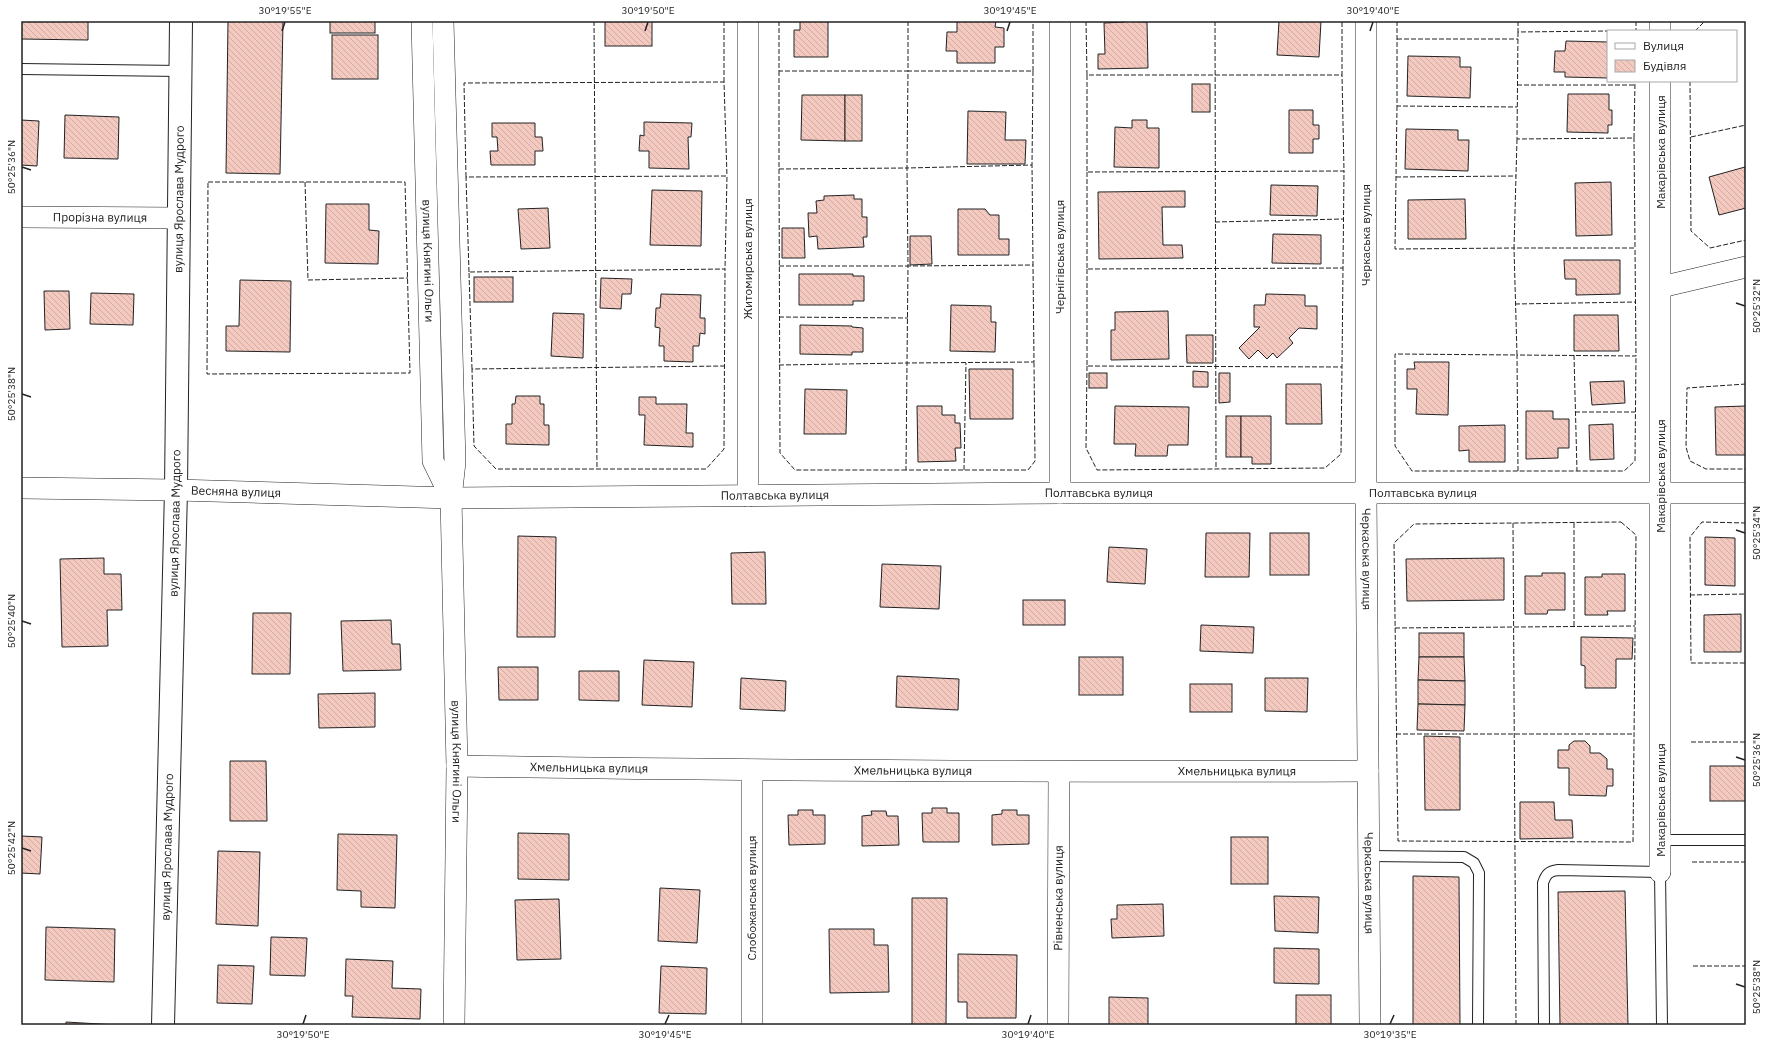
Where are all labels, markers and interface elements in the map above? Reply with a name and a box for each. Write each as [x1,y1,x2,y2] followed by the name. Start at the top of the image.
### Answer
[258,4,312,17] text: 30°19'55"E
[621,4,675,17] text: 30°19'50"E
[983,4,1037,17] text: 30°19'45"E
[1346,4,1400,17] text: 30°19'40"E
[1607,30,1737,82] legend
[1643,38,1684,53] text: Вулиця
[1643,58,1686,73] text: Будівля
[1653,95,1668,209] street label: Макарівська вулиця
[170,125,187,273] street label: вулиця Ярослава Мудрого
[5,140,18,194] text: 50°25'36"N
[1358,184,1373,286] street label: Черкаська вулиця
[740,198,755,320] street label: Житомирська вулиця
[419,199,438,323] street label: вулиця Княгині Ольги
[1052,200,1067,314] street label: Чернігівська вулиця
[53,209,147,225] street label: Прорізна вулиця
[1750,279,1763,333] text: 50°25'32"N
[5,367,18,421] text: 50°25'38"N
[1653,419,1668,533] street label: Макарівська вулиця
[165,449,183,597] street label: вулиця Ярослава Мудрого
[191,482,281,500] street label: Весняна вулиця
[1045,485,1153,500] street label: Полтавська вулиця
[1369,485,1477,500] street label: Полтавська вулиця
[721,487,829,503] street label: Полтавська вулиця
[1750,506,1763,560] text: 50°25'34"N
[1359,508,1375,610] street label: Черкаська вулиця
[5,594,18,648] text: 50°25'40"N
[449,700,465,823] street label: вулиця Княгині Ольги
[1750,733,1763,787] text: 50°25'36"N
[1653,743,1668,857] street label: Макарівська вулиця
[530,759,648,776] street label: Хмельницька вулиця
[854,762,972,778] street label: Хмельницька вулиця
[1178,763,1296,778] street label: Хмельницька вулиця
[158,773,176,921] street label: вулиця Ярослава Мудрого
[5,821,18,875] text: 50°25'42"N
[1362,832,1377,934] street label: Черкаська вулиця
[744,836,759,960] street label: Слобожанська вулиця
[1050,845,1066,951] street label: Рівненська вулиця
[1750,960,1763,1014] text: 50°25'38"N
[276,1028,330,1041] text: 30°19'50"E
[638,1028,692,1041] text: 30°19'45"E
[1001,1028,1055,1041] text: 30°19'40"E
[1363,1028,1417,1041] text: 30°19'35"E

